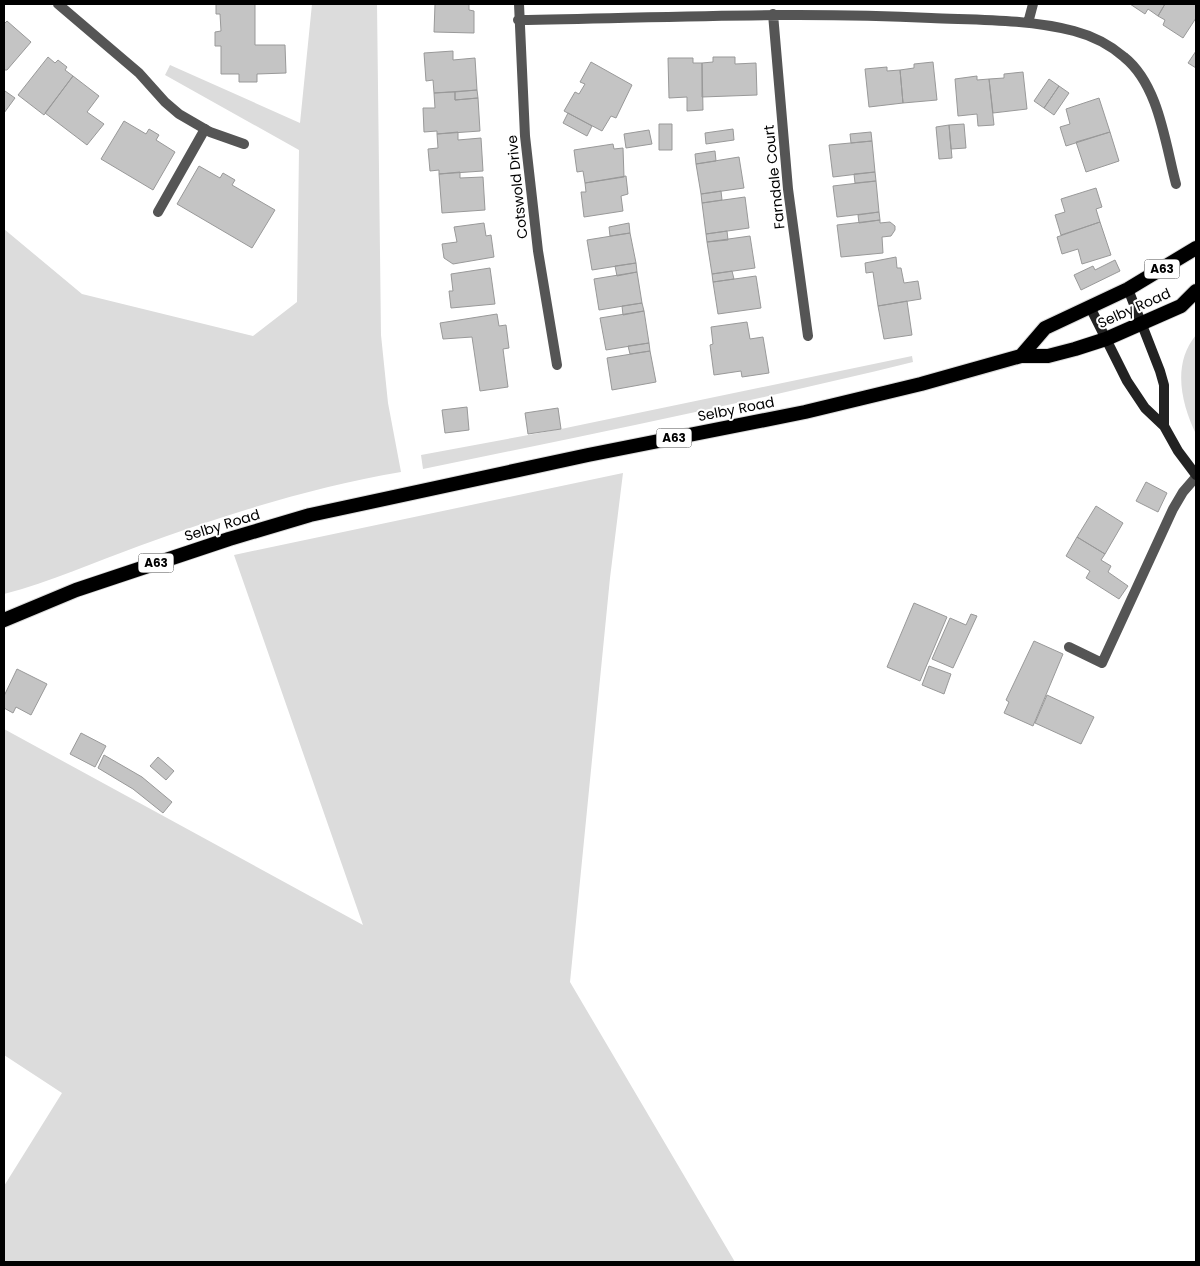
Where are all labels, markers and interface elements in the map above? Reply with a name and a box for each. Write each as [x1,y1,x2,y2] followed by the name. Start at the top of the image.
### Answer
[759,124,789,230] street label: Farndale Court
[502,134,532,240] street label: Cotswold Drive
[1144,260,1180,278] road number: A63
[1094,283,1174,333] street label: Selby Road
[696,392,776,426] street label: Selby Road
[656,428,692,448] road number: A63
[182,504,262,546] street label: Selby Road
[138,554,174,572] road number: A63

